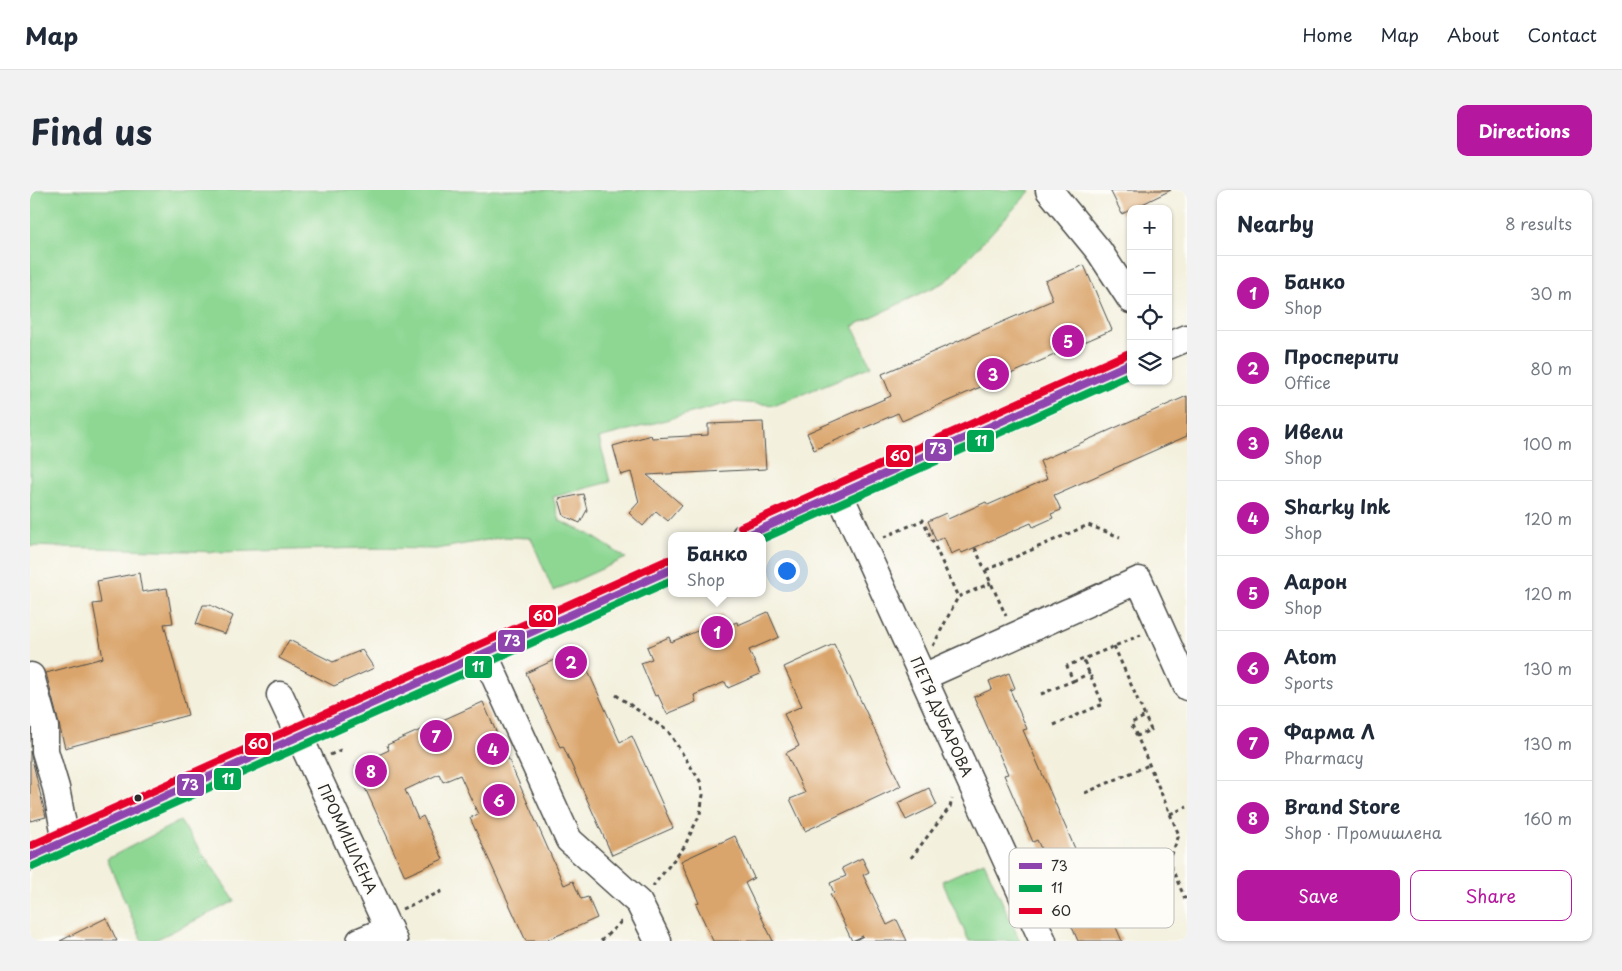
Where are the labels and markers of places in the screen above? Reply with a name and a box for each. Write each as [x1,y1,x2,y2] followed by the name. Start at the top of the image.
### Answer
[1052,322,1084,360] pin: 5
[977,355,1009,393] pin: 3
[701,613,733,651] pin: 1
[555,643,587,681] pin: 2
[420,717,452,755] pin: 7
[477,730,509,768] pin: 4
[355,752,387,790] pin: 8
[483,781,515,819] pin: 6
[133,793,143,803] unlabelled marker

